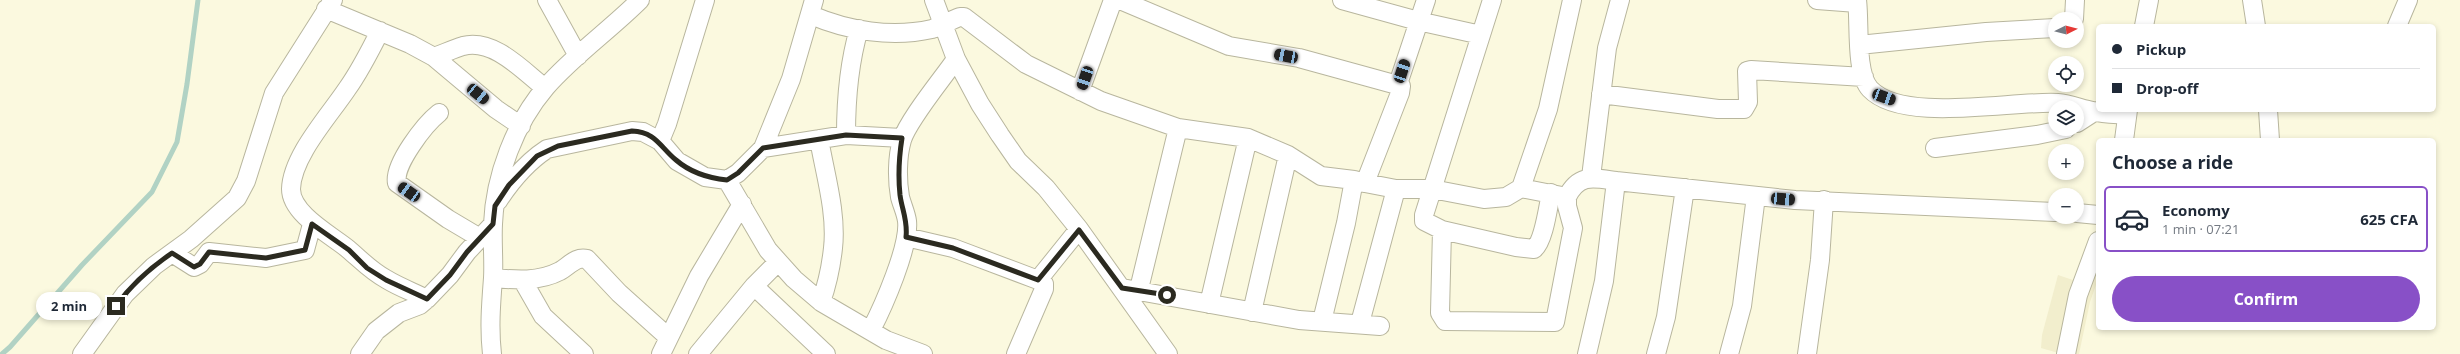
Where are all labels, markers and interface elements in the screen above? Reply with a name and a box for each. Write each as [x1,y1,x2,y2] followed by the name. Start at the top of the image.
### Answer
[2048,12,2084,48] north arrow
[2048,12,2084,224] map controls
[2136,39,2186,59] text: Pickup
[1273,48,1299,64] car
[2048,56,2084,92] button: locate
[1393,58,1411,84] car
[1075,65,1095,91] car
[2136,78,2198,98] text: Drop-off
[465,82,491,106] car
[1871,87,1897,107] car
[2048,100,2084,136] button: layers
[2048,144,2084,180] button: +
[2112,150,2233,174] text: Choose a ride
[396,180,422,204] car
[2048,188,2084,224] button: −
[1771,192,1795,206] car
[2162,200,2230,220] text: Economy
[2114,201,2150,237] icon: car
[2360,209,2418,229] text: 625 CFA
[2162,220,2239,238] text: 1 min · 07:21
[2112,276,2420,322] button: Confirm
[1158,286,1176,304] route start
[36,292,102,320] callout: 2 min
[51,297,87,315] text: 2 min
[107,297,125,315] route end

